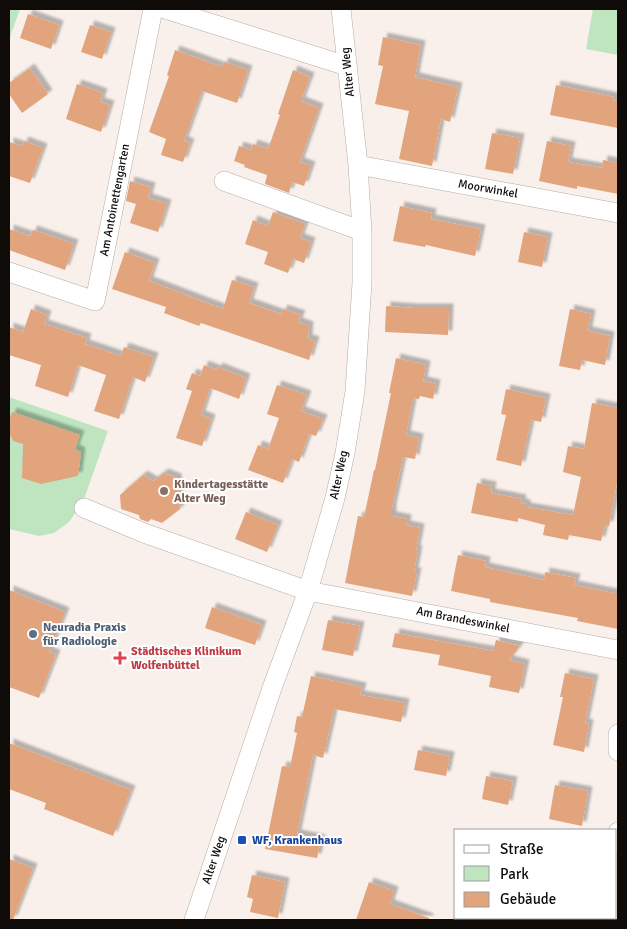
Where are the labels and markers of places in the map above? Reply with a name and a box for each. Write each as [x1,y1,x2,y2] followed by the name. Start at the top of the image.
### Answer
[174,477,268,506] place label: Kindertagesstätte Alter Weg
[158,485,170,497] marker: Kindertagesstätte Alter Weg
[42,620,127,649] place label: Neuradia Praxis für Radiologie
[27,628,39,640] marker: Neuradia Praxis für Radiologie
[131,644,242,673] place label: Städtisches Klinikum Wolfenbüttel
[113,651,127,665] marker: Städtisches Klinikum Wolfenbüttel
[252,833,343,848] place label: WF, Krankenhaus
[236,834,248,846] marker: WF, Krankenhaus

